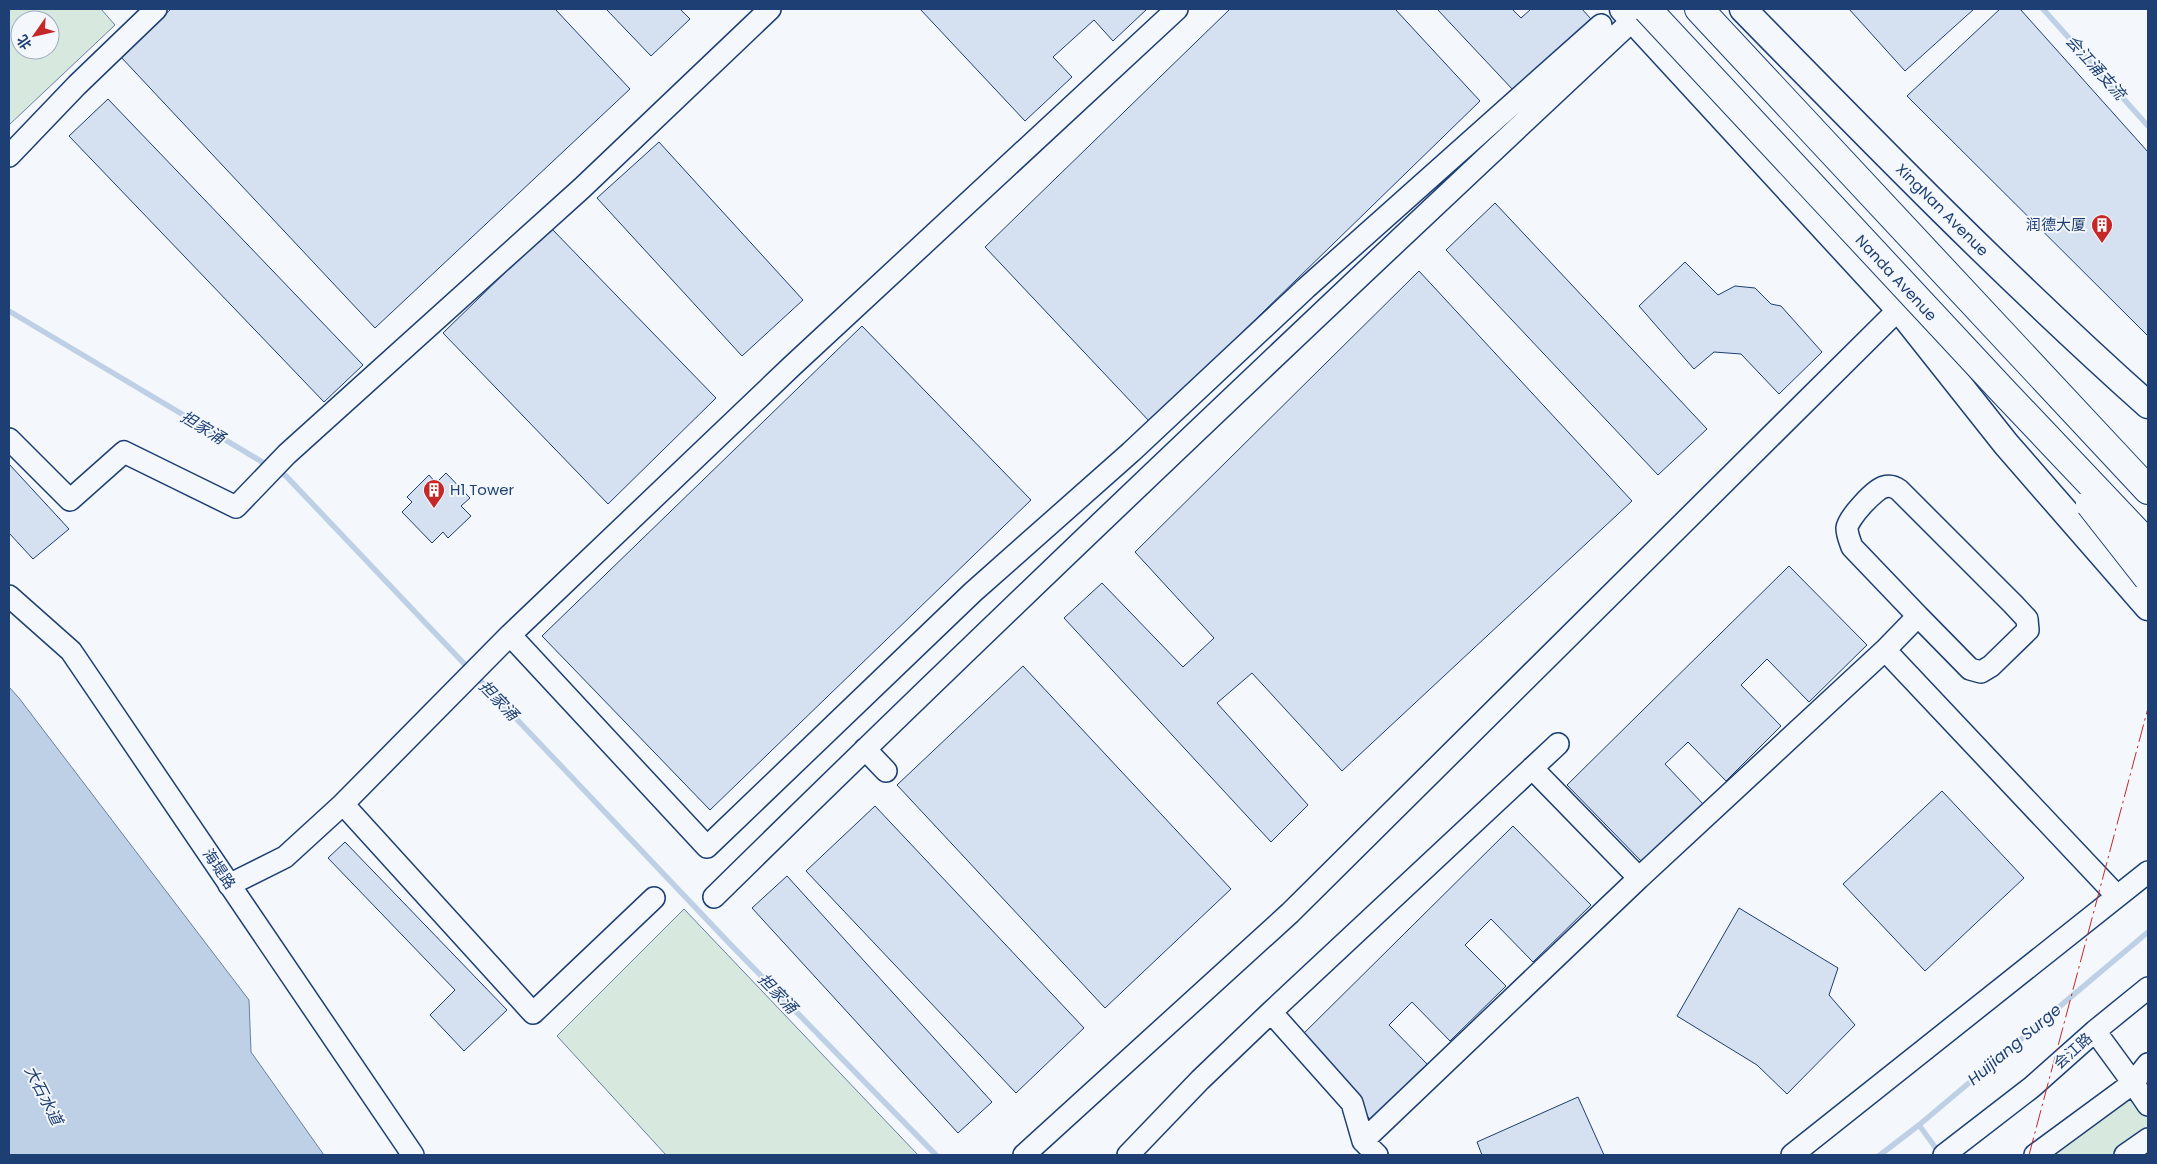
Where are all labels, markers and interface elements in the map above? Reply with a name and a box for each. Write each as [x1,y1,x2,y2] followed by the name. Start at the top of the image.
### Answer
[10,10,60,60] north arrow
[2060,30,2132,106] water label: 会江涌支流
[12,31,36,54] text: 北
[1891,159,1993,261] street label: XingNan Avenue
[2090,213,2114,244] building icon: 润德大厦
[2026,214,2086,235] place label: 润德大厦
[1851,230,1942,325] street label: Nanda Avenue
[176,405,231,451] water label: 担家涌
[422,478,446,509] building icon: H1 Tower
[450,479,515,500] place label: H1 Tower
[474,675,525,727] water label: 担家涌
[198,844,241,893] street label: 海堤路
[753,968,804,1020] water label: 担家涌
[1962,998,2066,1090] water label: Huijiang Surge
[2049,1028,2096,1073] street label: 会江路
[19,1061,69,1131] water label: 大石水道

